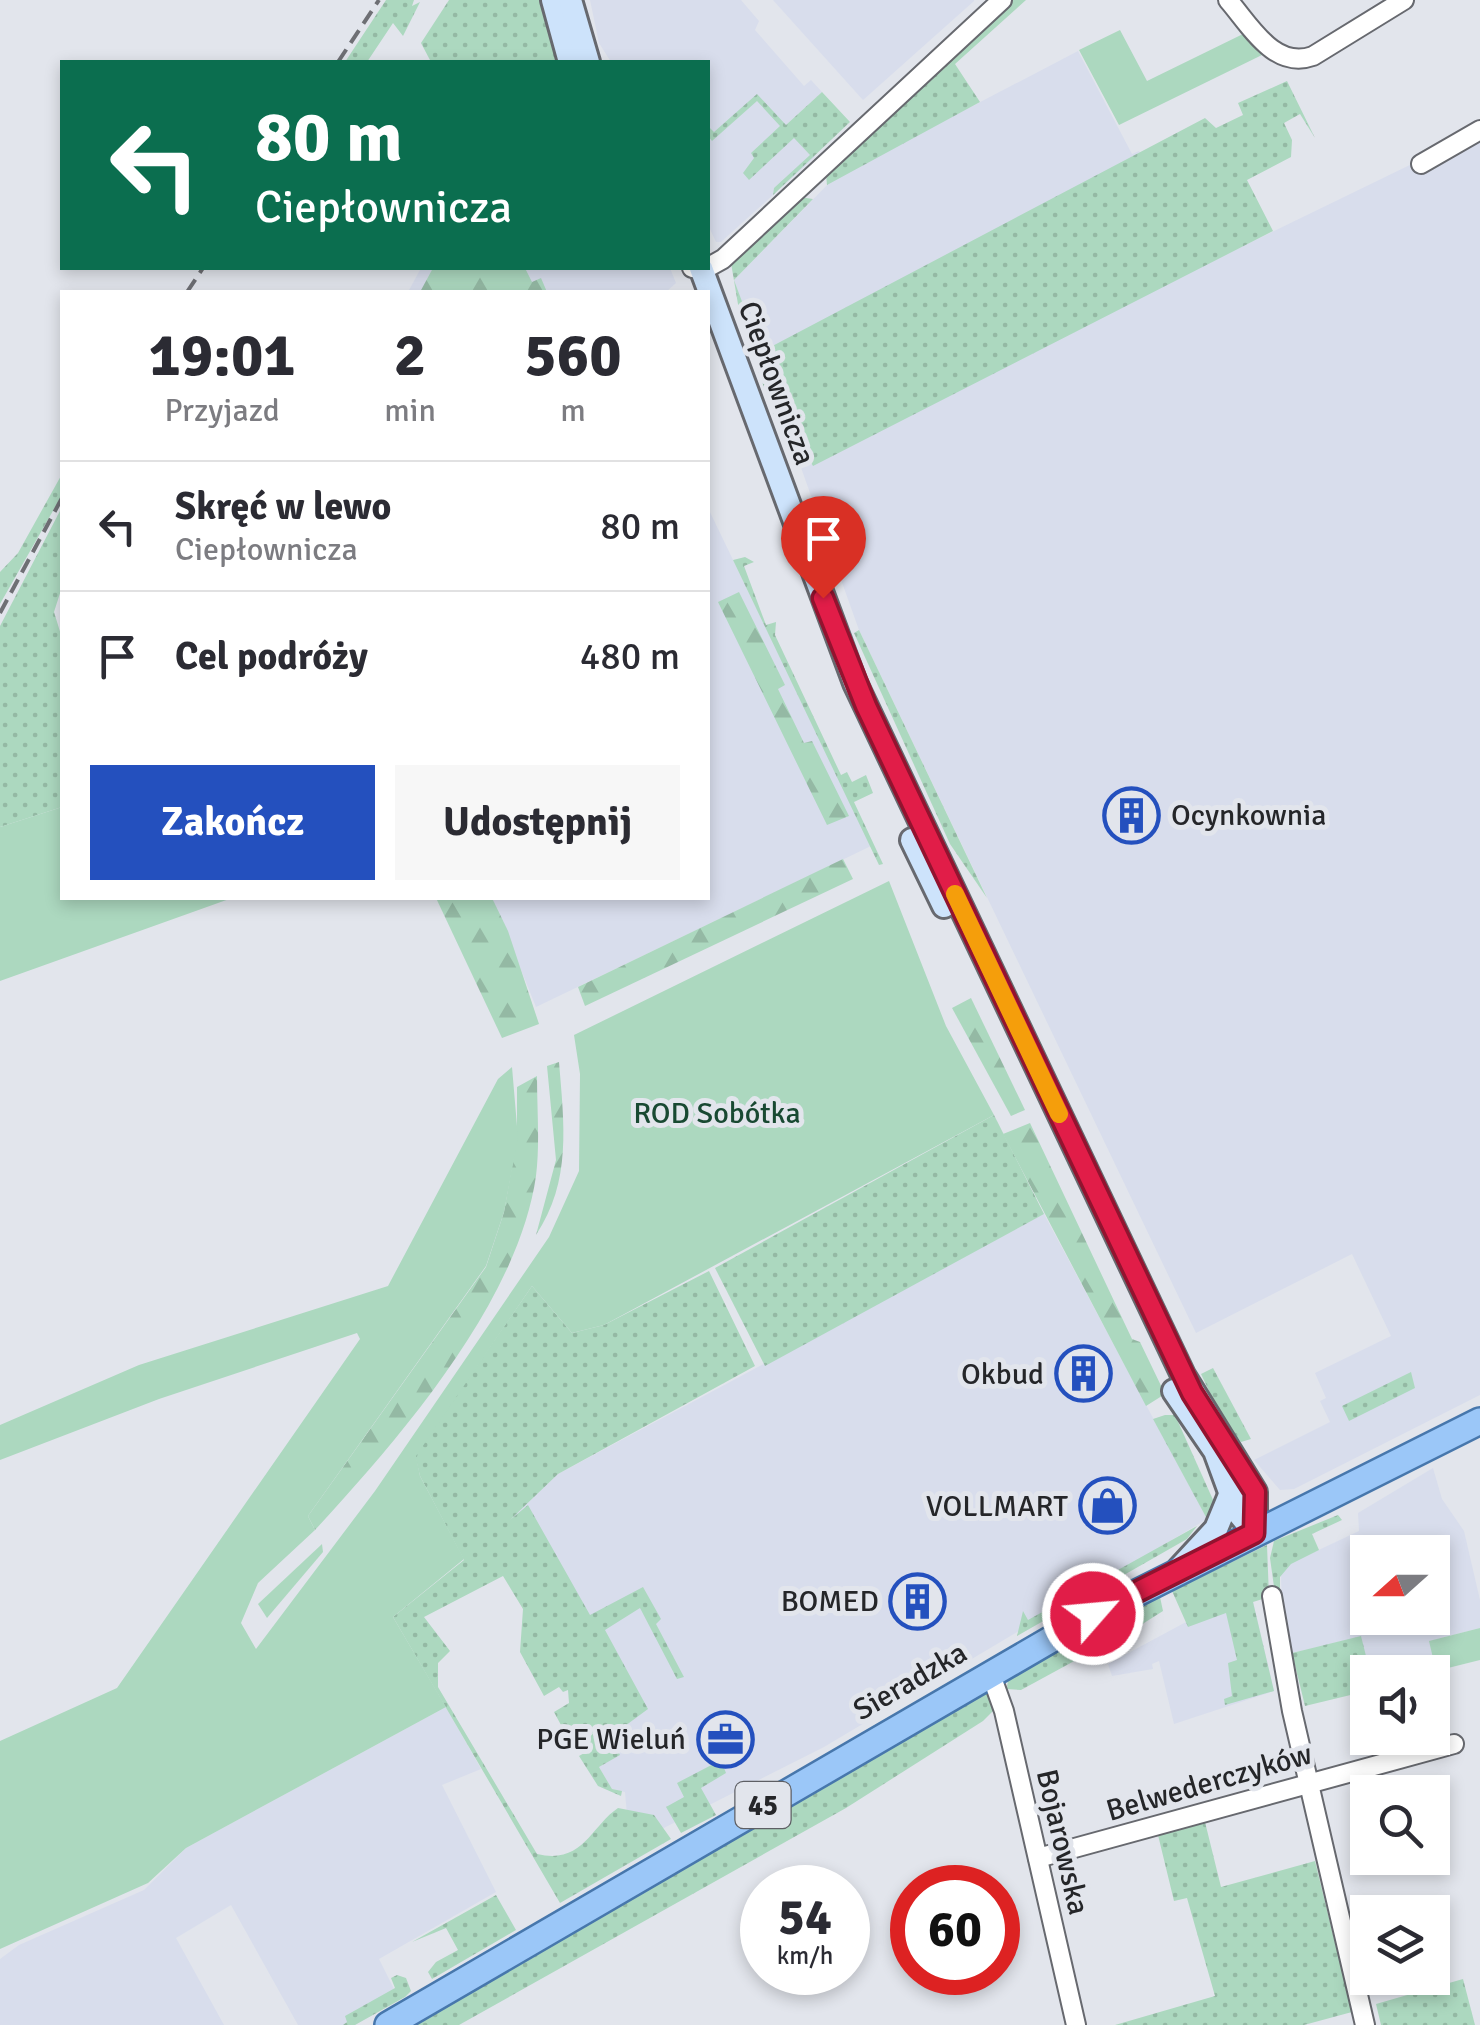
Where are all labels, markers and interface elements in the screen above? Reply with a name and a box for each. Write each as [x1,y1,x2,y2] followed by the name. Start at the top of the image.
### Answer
[255,94,403,180] text: 80 m
[90,100,220,230] icon: left
[255,180,512,235] text: Ciepłownicza
[730,296,823,470] street label: Ciepłownicza
[148,319,296,393] text: 19:01
[394,319,426,393] text: 2
[524,319,622,393] text: 560
[164,391,280,430] text: Przyjazd
[384,391,436,430] text: min
[560,391,586,430] text: m
[175,483,391,530] text: Skręć w lewo
[781,496,866,599] pin
[90,499,145,554] icon: left
[600,503,680,550] text: 80 m
[796,511,851,566] icon: arrive
[175,530,358,569] text: Ciepłownicza
[90,629,145,684] icon: arrive
[175,633,368,680] text: Cel podróży
[580,633,680,680] text: 480 m
[90,765,375,880] button: Zakończ
[395,765,680,880] button: Udostępnij
[1102,785,1162,845] building icon: Ocynkownia
[1171,797,1326,834] place label: Ocynkownia
[633,1095,801,1132] park label: ROD Sobótka
[1053,1344,1113,1404] building icon: Okbud
[961,1356,1044,1393] place label: Okbud
[1077,1476,1137,1536] shop icon: VOLLMART
[926,1488,1068,1525] place label: VOLLMART
[1350,1535,1450,1635] north arrow
[1350,1535,1450,1995] map controls
[1041,1562,1145,1666] position arrow
[888,1571,948,1631] building icon: BOMED
[781,1583,879,1620] place label: BOMED
[847,1634,974,1729] street label: Sieradzka
[1350,1655,1450,1755] button: sound
[695,1709,755,1769] office icon: PGE Wieluń
[536,1721,686,1758] place label: PGE Wieluń
[1102,1735,1317,1830] street label: Belwederczyków
[1028,1766,1097,1918] street label: Bojarowska
[1350,1775,1450,1875] button: search
[736,1782,790,1828] road number: 45
[890,1865,1020,1995] speed limit sign: 60
[778,1887,832,1949] text: 54
[1350,1895,1450,1995] button: layers
[777,1940,833,1971] text: km/h

